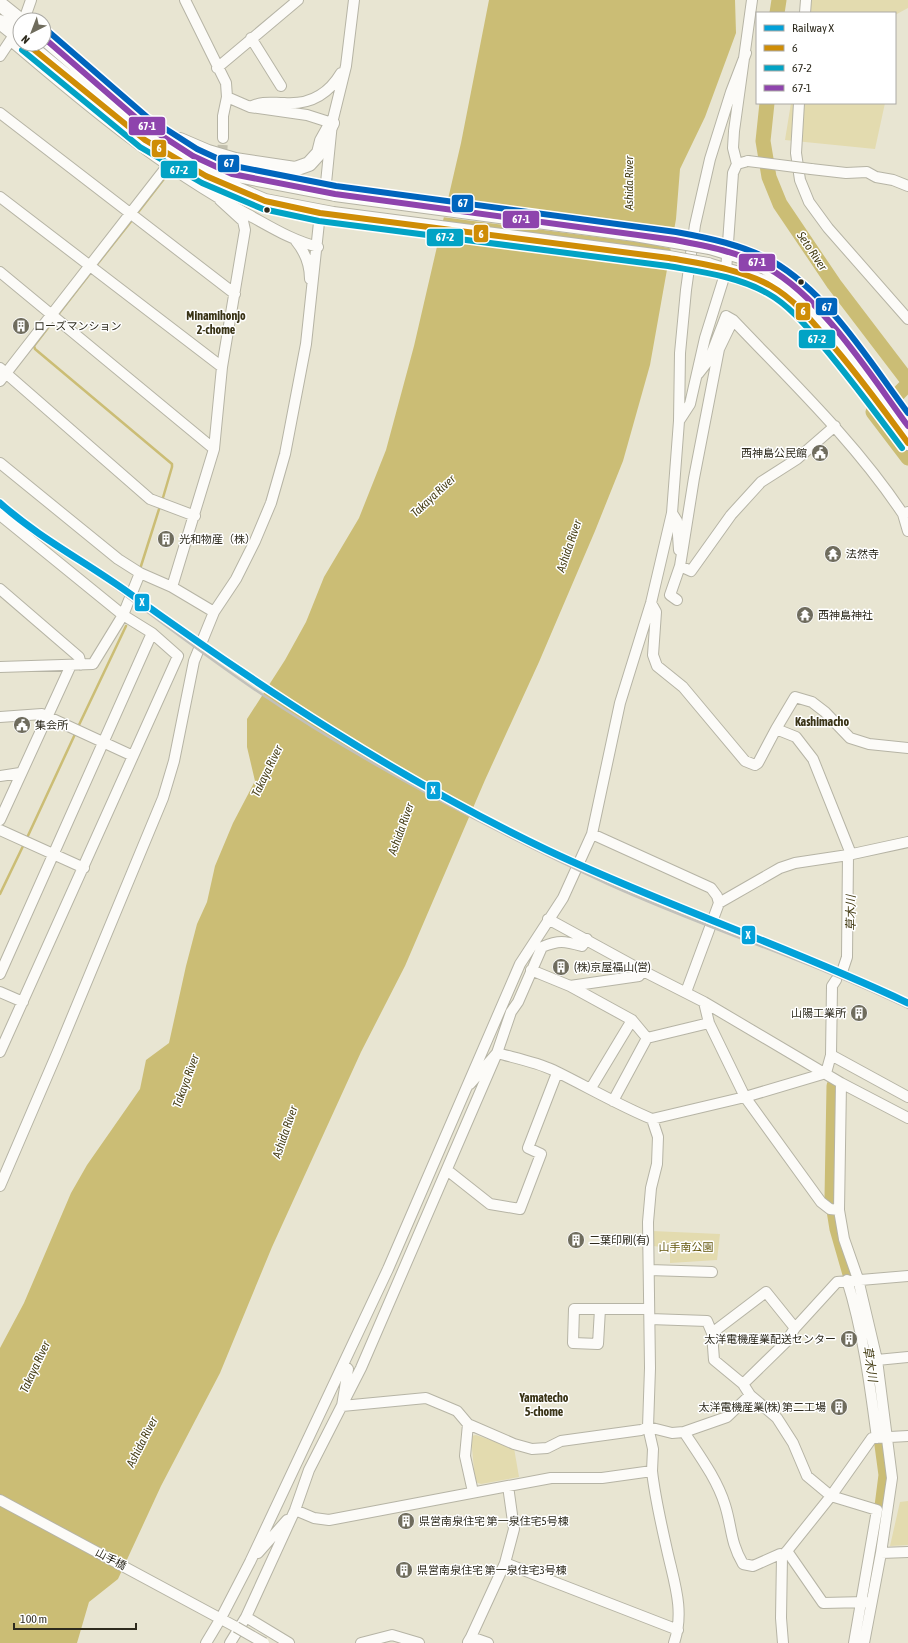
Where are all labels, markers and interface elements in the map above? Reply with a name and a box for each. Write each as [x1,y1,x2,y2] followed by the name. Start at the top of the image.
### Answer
[12,12,52,52] north arrow
[756,12,896,104] legend
[792,21,835,35] text: Railway X
[19,33,32,46] text: N
[792,41,798,55] text: 6
[792,61,812,75] text: 67-2
[792,81,812,95] text: 67-1
[128,116,166,136] line badge: 67-1
[138,120,156,132] text: 67-1
[151,139,167,158] line badge: 6
[156,142,162,154] text: 6
[217,154,240,173] line badge: 67
[622,155,636,211] water label: Ashida River
[224,157,234,169] text: 67
[160,160,198,179] line badge: 67-2
[170,164,188,176] text: 67-2
[451,194,474,213] line badge: 67
[458,197,468,209] text: 67
[262,205,272,215] unlabelled marker
[502,210,540,229] line badge: 67-1
[512,213,530,225] text: 67-1
[473,224,489,243] line badge: 6
[426,228,464,247] line badge: 67-2
[478,228,484,240] text: 6
[793,228,830,273] water label: Seto River
[436,231,454,243] text: 67-2
[738,253,776,272] line badge: 67-1
[748,256,766,268] text: 67-1
[796,277,806,287] unlabelled marker
[815,297,838,316] line badge: 67
[822,301,832,313] text: 67
[795,302,811,321] line badge: 6
[800,305,806,317] text: 6
[186,309,246,337] district label: Minamihonjo 2-chome
[11,316,31,336] building icon: ローズマンション
[34,320,121,332] place label: ローズマンション
[798,329,836,349] line badge: 67-2
[808,333,826,345] text: 67-2
[810,443,830,463] public building icon: 西神島公民館
[741,447,807,459] place label: 西神島公民館
[408,472,458,520] water label: Takaya River
[553,518,585,575] water label: Ashida River
[156,529,176,549] building icon: 光和物産（株）
[179,533,256,545] place label: 光和物産（株）
[823,544,843,564] temple icon: 法然寺
[846,548,879,560] place label: 法然寺
[134,593,150,612] line badge: X
[139,596,146,608] text: X
[795,605,815,625] temple icon: 西神島神社
[818,609,873,621] place label: 西神島神社
[12,715,32,735] public building icon: 集会所
[795,715,849,729] district label: Kashimacho
[35,719,69,731] place label: 集会所
[249,743,286,799] water label: Takaya River
[426,781,441,800] line badge: X
[430,784,437,796] text: X
[385,801,417,858] water label: Ashida River
[844,893,858,931] water label: 草木川
[741,925,756,945] line badge: X
[745,929,752,941] text: X
[551,957,571,977] building icon: (株)京屋福山(営)
[574,961,651,973] place label: (株)京屋福山(営)
[849,1003,869,1023] building icon: 山陽工業所
[791,1007,847,1019] place label: 山陽工業所
[170,1052,202,1109] water label: Takaya River
[269,1104,301,1161] water label: Ashida River
[566,1230,586,1250] building icon: 二葉印刷(有)
[589,1234,650,1246] place label: 二葉印刷(有)
[659,1241,714,1253] park label: 山手南公園
[839,1329,859,1349] building icon: 太洋電機産業配送センター
[704,1333,836,1345] place label: 太洋電機産業配送センター
[17,1339,53,1395] water label: Takaya River
[860,1345,880,1385] water label: 草木川
[518,1391,569,1419] district label: Yamatecho 5-chome
[829,1397,849,1417] building icon: 太洋電機産業(株) 第二工場
[698,1401,826,1413] place label: 太洋電機産業(株) 第二工場
[123,1414,161,1470] water label: Ashida River
[396,1511,416,1531] building icon: 県営南泉住宅 第一泉住宅5号棟
[419,1515,569,1527] place label: 県営南泉住宅 第一泉住宅5号棟
[94,1546,128,1572] street label: 山手橋
[394,1560,414,1580] building icon: 県営南泉住宅 第一泉住宅3号棟
[417,1564,567,1576] place label: 県営南泉住宅 第一泉住宅3号棟
[14,1605,136,1631] scale bar
[20,1612,47,1626] text: 100 m

